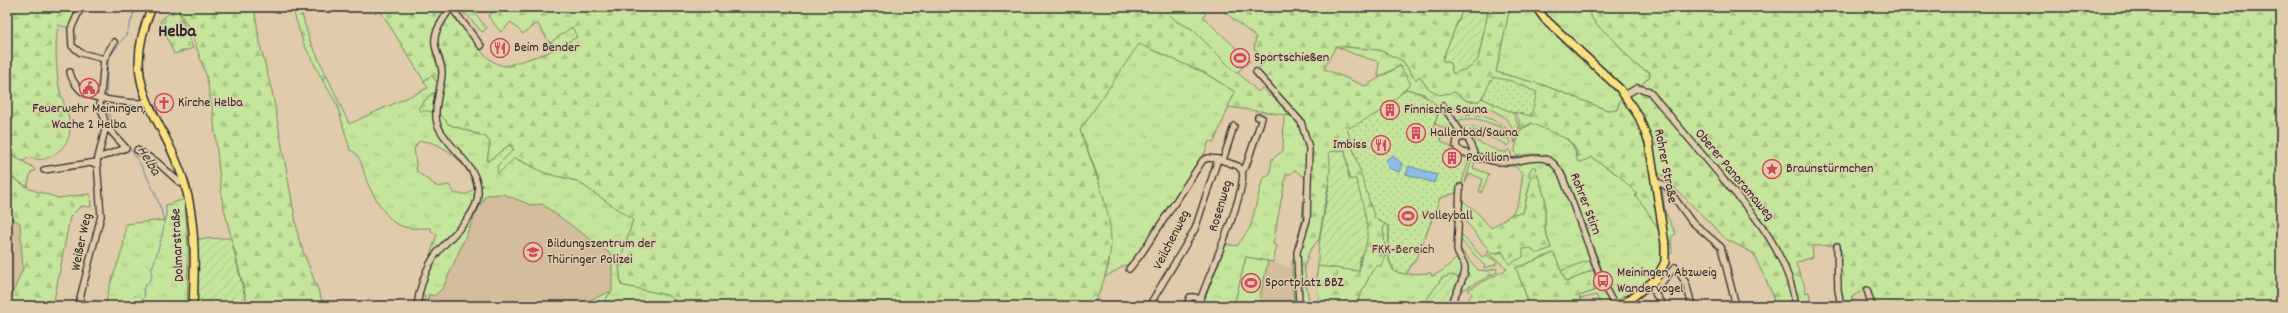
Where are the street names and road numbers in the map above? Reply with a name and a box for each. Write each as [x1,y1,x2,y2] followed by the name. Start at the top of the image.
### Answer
[1689,125,1779,225] street label: Oberer Panoramaweg
[1648,127,1682,205] street label: Rohrer Straße
[1564,170,1606,238] street label: Rohrer Stirn
[1204,178,1238,234] street label: Rosenweg
[1148,207,1196,273] street label: Veilchenweg
[166,208,190,282] street label: Dolmarstraße
[66,211,98,273] street label: Weißer Weg

